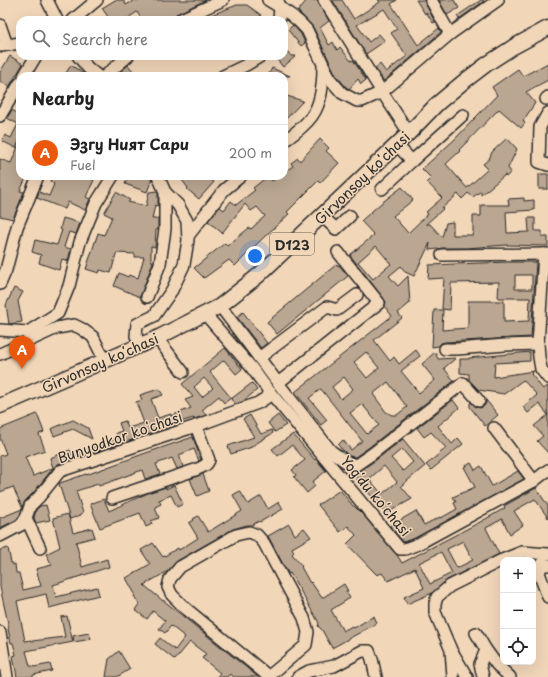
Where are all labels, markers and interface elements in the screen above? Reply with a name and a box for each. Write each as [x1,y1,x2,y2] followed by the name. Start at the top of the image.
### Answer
[16,16,288,60] search box
[30,27,52,49] icon: search
[62,27,148,50] text: Search here
[32,85,94,111] text: Nearby
[309,127,415,229] street label: Girvonsoy koʻchasi
[70,132,189,155] text: Эзгу Ният Сари
[40,143,50,162] text: A
[229,143,272,162] text: 200 m
[70,155,96,174] text: Fuel
[270,233,314,255] road number: D123
[245,246,265,266] your location
[38,328,162,398] street label: Girvonsoy koʻchasi
[9,336,35,369] pin: A
[55,406,185,468] street label: Bunyodkor koʻchasi
[336,451,416,541] street label: Yogʻdu koʻchasi
[500,557,536,665] map controls
[500,557,536,593] button: +
[500,593,536,629] button: −
[500,629,536,665] button: locate

